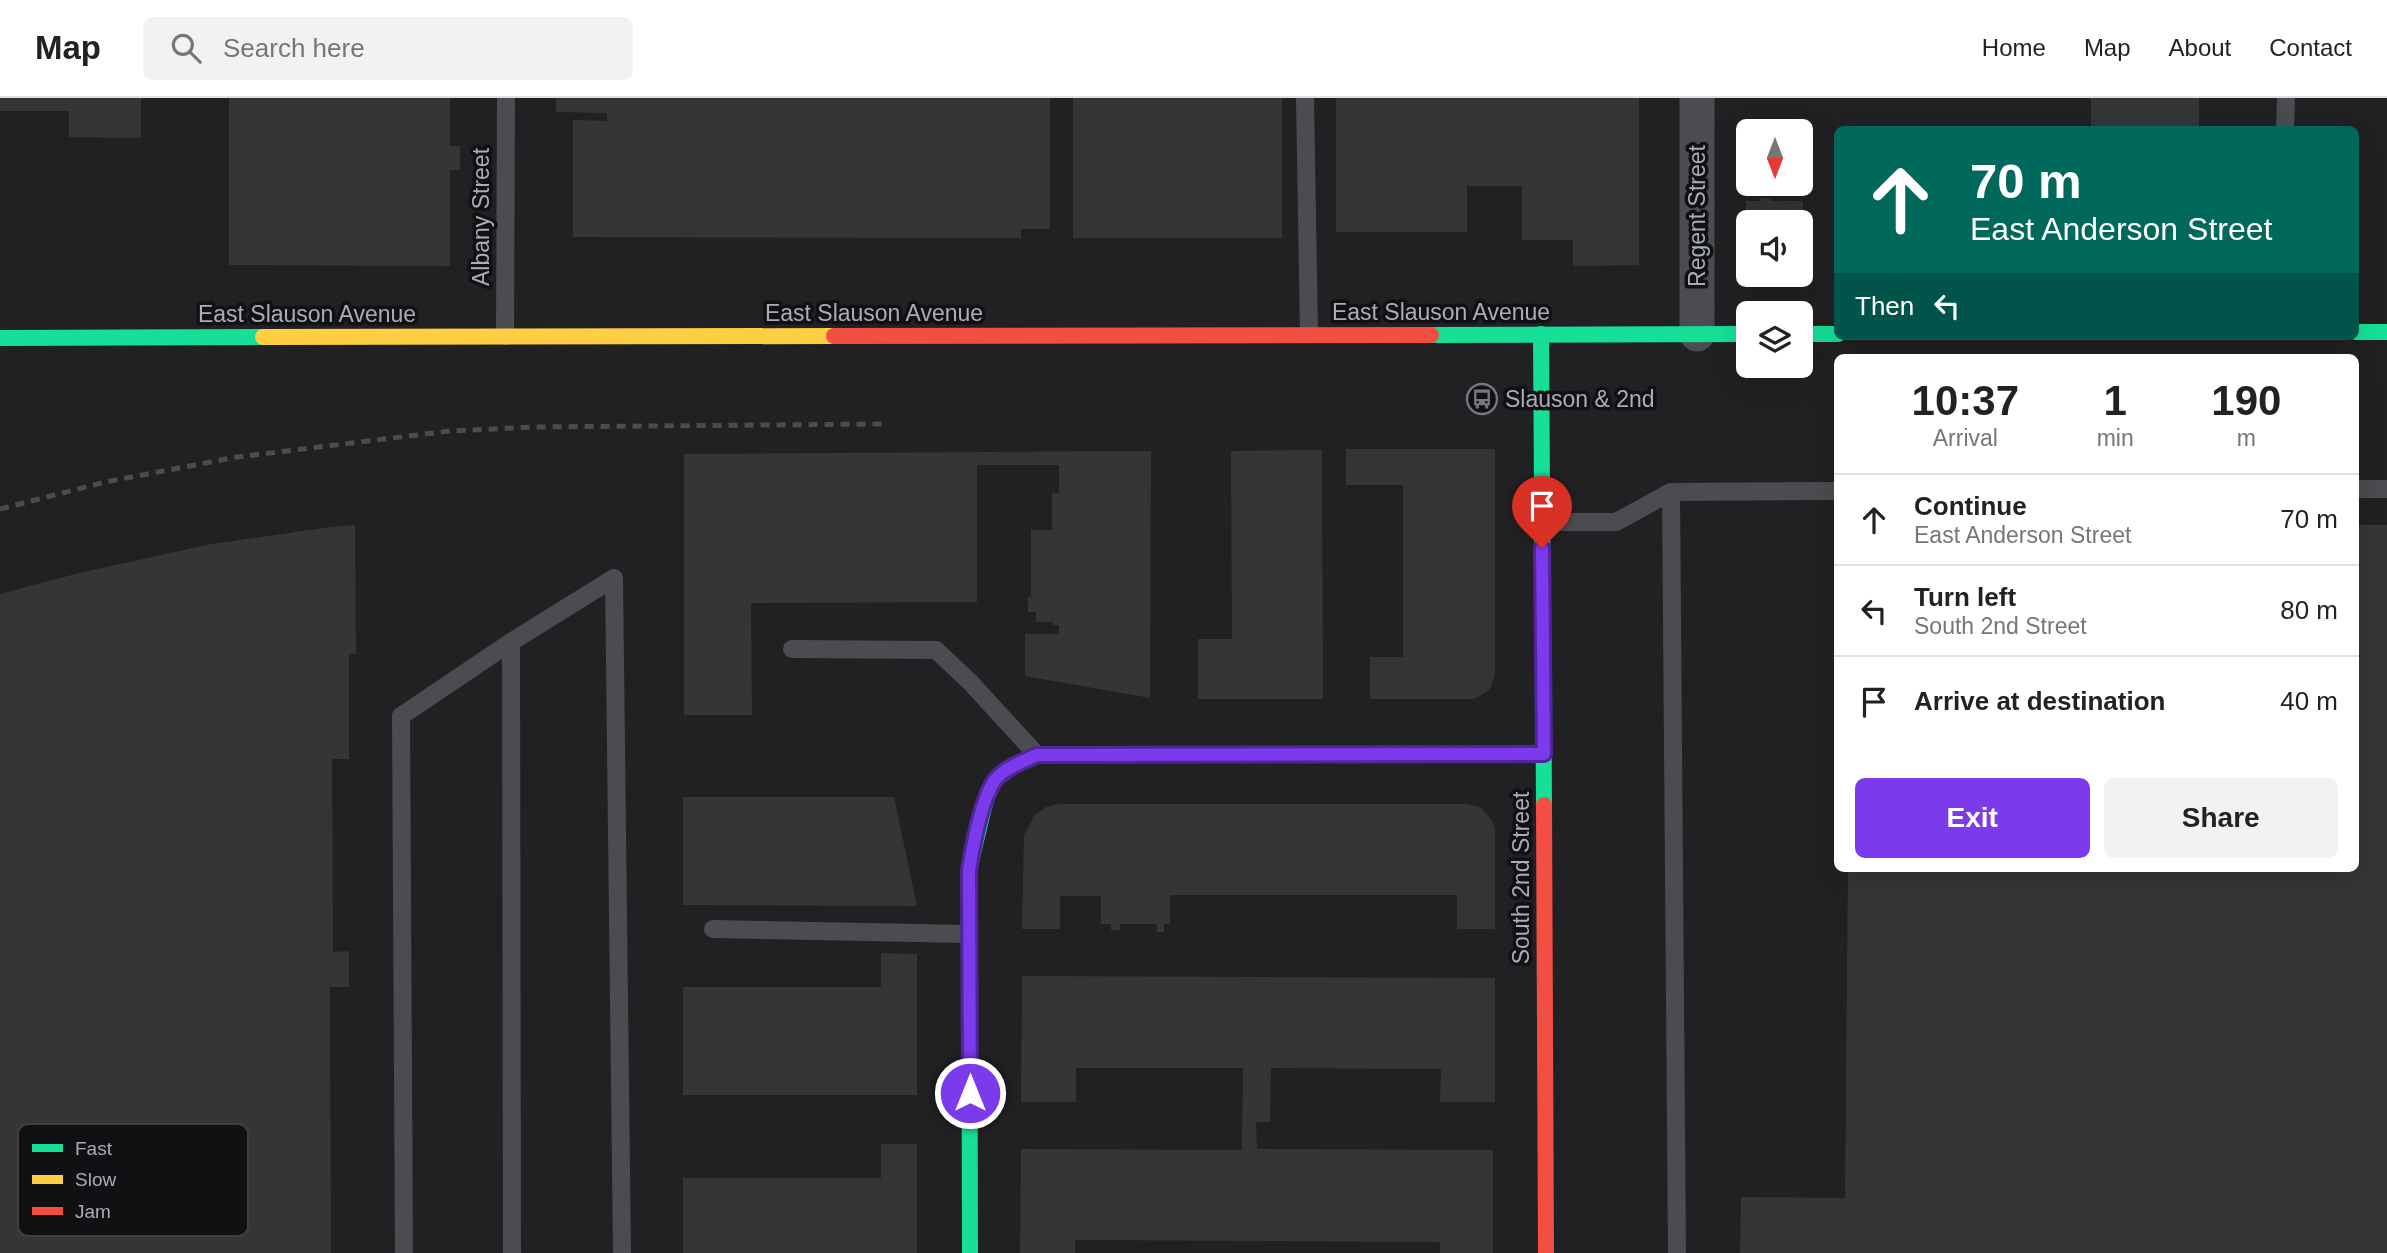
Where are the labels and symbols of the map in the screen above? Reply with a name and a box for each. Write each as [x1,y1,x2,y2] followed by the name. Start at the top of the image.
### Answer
[1736,119,1813,196] north arrow
[1684,144,1710,287] street label: Regent Street
[468,147,494,286] street label: Albany Street
[1332,299,1550,325] street label: East Slauson Avenue
[765,300,983,326] street label: East Slauson Avenue
[198,301,416,327] street label: East Slauson Avenue
[1465,382,1499,416] bus stop icon: Slauson & 2nd
[1505,386,1655,412] place label: Slauson & 2nd
[1512,476,1572,548] pin
[1508,791,1534,964] street label: South 2nd Street
[933,1056,1007,1130] position arrow
[18,1124,248,1236] legend
[75,1138,113,1159] text: Fast
[75,1169,116,1190] text: Slow
[75,1201,111,1222] text: Jam

